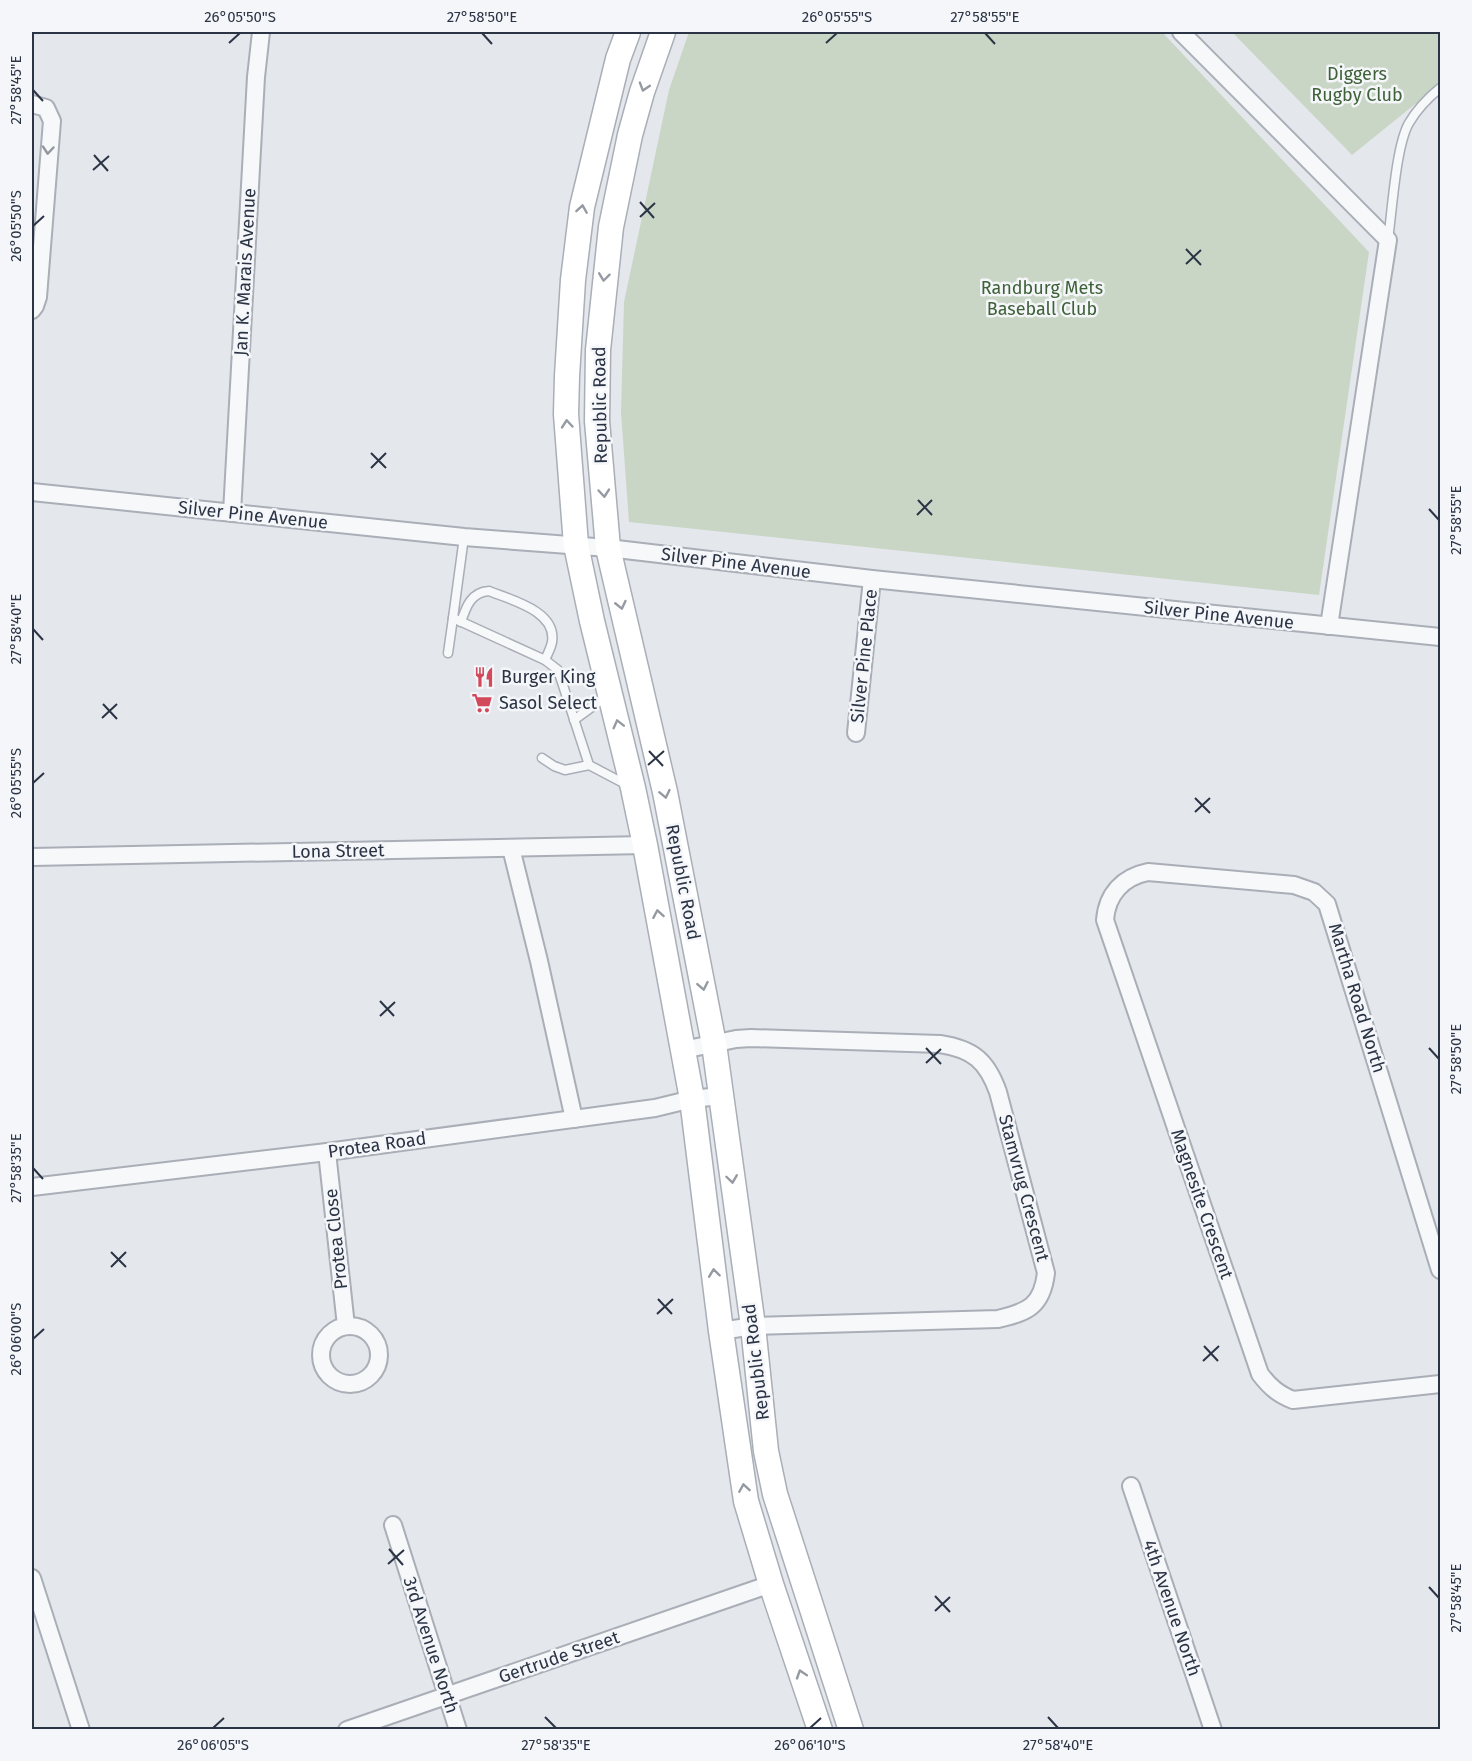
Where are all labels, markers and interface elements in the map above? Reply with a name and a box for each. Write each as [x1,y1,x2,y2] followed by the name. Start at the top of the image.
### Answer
[204,8,276,26] text: 26°05'50"S
[447,8,517,26] text: 27°58'50"E
[802,8,872,26] text: 26°05'55"S
[950,8,1020,26] text: 27°58'55"E
[7,55,25,125] text: 27°58'45"E
[1311,63,1403,106] park label: Diggers Rugby Club
[639,81,651,92] one-way arrow
[42,146,55,155] one-way arrow
[230,187,260,357] street label: Jan K. Marais Avenue
[7,190,25,262] text: 26°05'50"S
[575,204,588,214] one-way arrow
[599,273,611,282] one-way arrow
[981,277,1103,320] park label: Randburg Mets Baseball Club
[588,346,612,464] street label: Republic Road
[561,420,574,429] one-way arrow
[1447,485,1465,555] text: 27°58'55"E
[597,488,610,497] one-way arrow
[177,496,329,534] street label: Silver Pine Avenue
[660,543,812,583] street label: Silver Pine Avenue
[846,588,882,724] street label: Silver Pine Place
[7,594,25,664] text: 27°58'40"E
[1143,596,1295,634] street label: Silver Pine Avenue
[614,599,627,609] one-way arrow
[472,665,496,689] restaurant icon: Burger King
[501,666,596,688] place label: Burger King
[470,691,494,715] supermarket icon: Sasol Select
[499,692,598,714] place label: Sasol Select
[612,719,625,729] one-way arrow
[7,748,25,818] text: 26°05'55"S
[658,789,671,799] one-way arrow
[661,822,705,942] street label: Republic Road
[291,839,385,863] street label: Lona Street
[652,910,665,920] one-way arrow
[1324,920,1390,1076] street label: Martha Road North
[696,981,709,991] one-way arrow
[1447,1024,1465,1094] text: 27°58'50"E
[994,1112,1054,1264] street label: Stamvrug Crescent
[1166,1126,1238,1282] street label: Magnesite Crescent
[326,1127,428,1163] street label: Protea Road
[7,1133,25,1203] text: 27°58'35"E
[726,1174,738,1183] one-way arrow
[320,1188,352,1290] street label: Protea Close
[708,1268,720,1278] one-way arrow
[7,1302,25,1376] text: 26°06'00"S
[738,1302,774,1422] street label: Republic Road
[738,1483,751,1493] one-way arrow
[1138,1537,1206,1679] street label: 4th Avenue North
[1447,1563,1465,1633] text: 27°58'45"E
[399,1574,463,1716] street label: 3rd Avenue North
[496,1626,623,1688] street label: Gertrude Street
[796,1669,809,1680] one-way arrow
[177,1736,249,1754] text: 26°06'05"S
[521,1736,591,1754] text: 27°58'35"E
[774,1736,846,1754] text: 26°06'10"S
[1023,1736,1093,1754] text: 27°58'40"E

